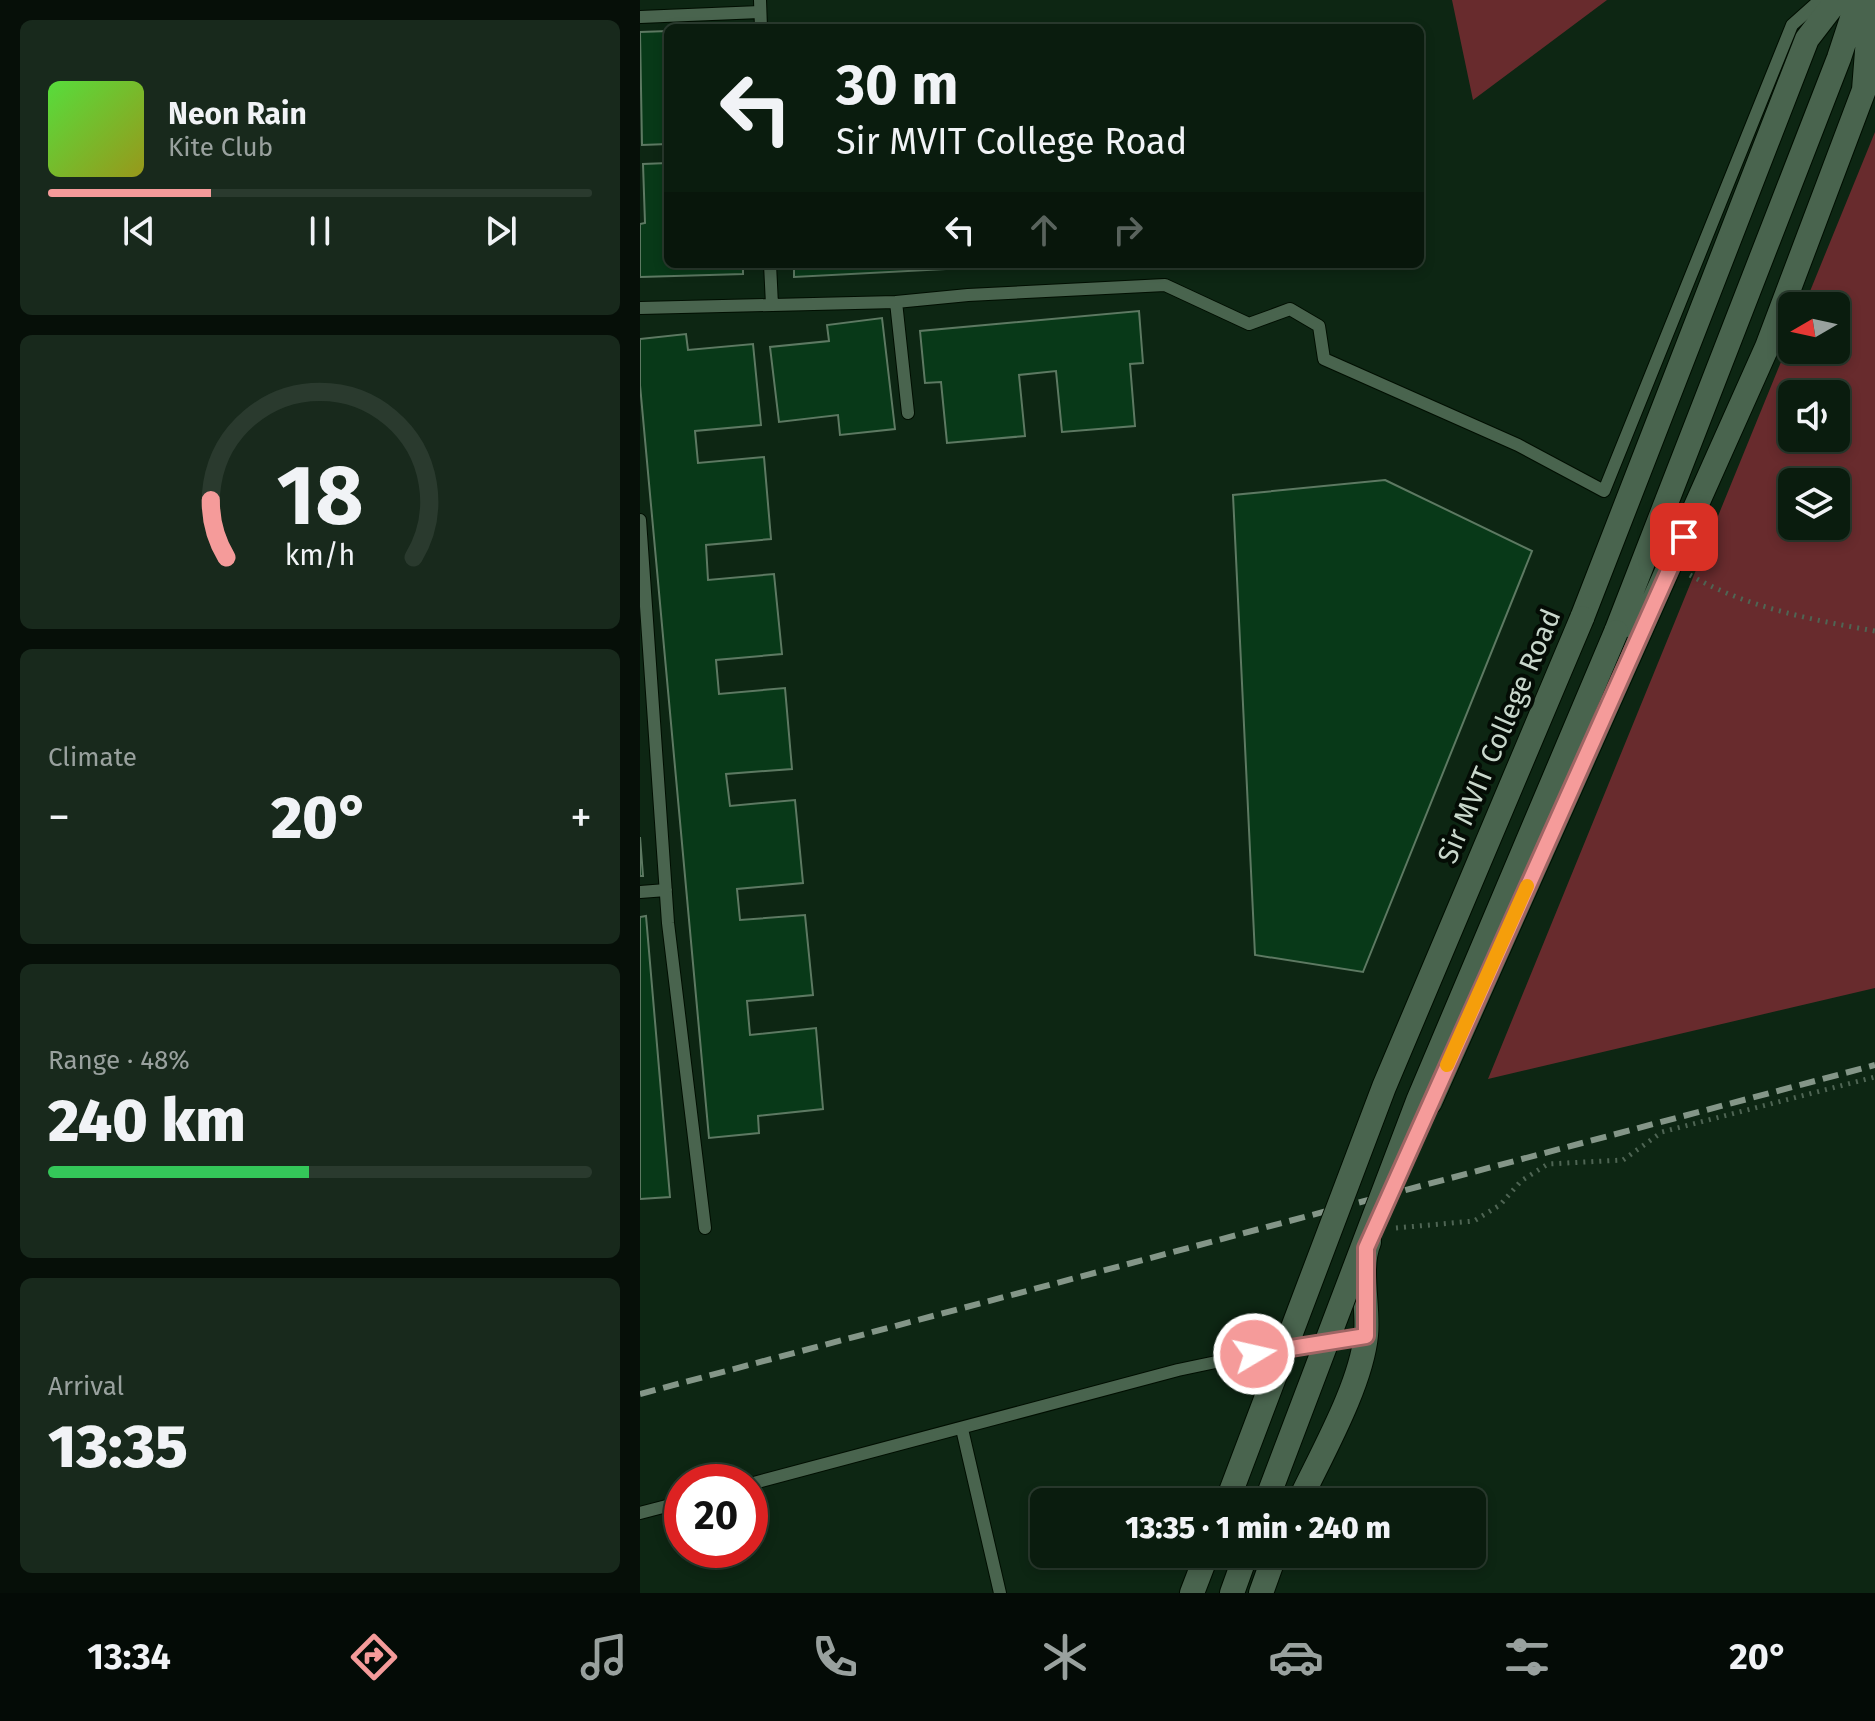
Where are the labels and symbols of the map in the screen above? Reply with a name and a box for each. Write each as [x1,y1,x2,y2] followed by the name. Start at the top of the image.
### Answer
[1778,292,1850,364] north arrow
[1650,503,1718,571] pin
[1430,604,1568,868] street label: Sir MVIT College Road
[1212,1312,1296,1396] position arrow
[664,1464,768,1568] speed limit sign: 20

